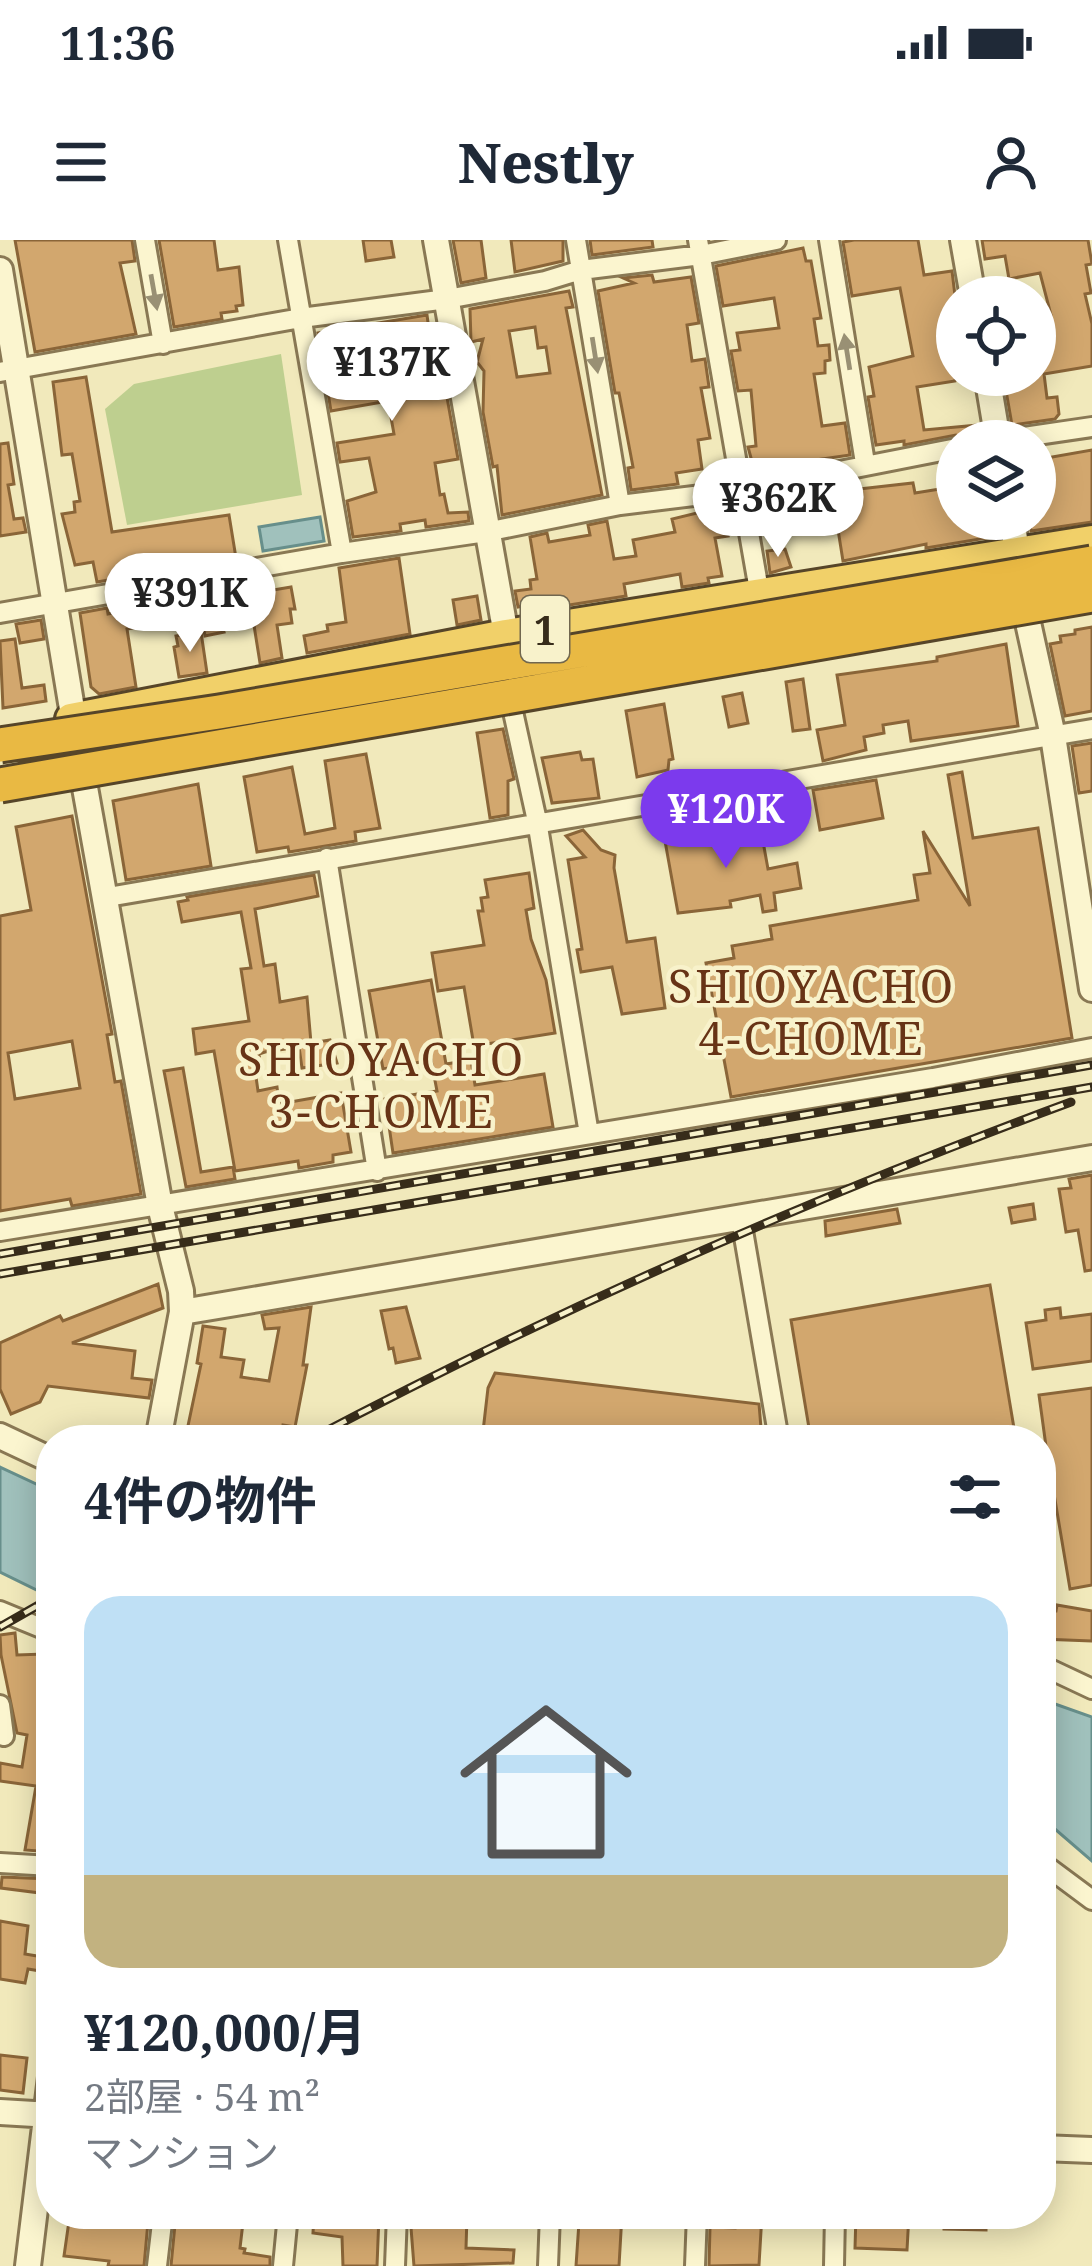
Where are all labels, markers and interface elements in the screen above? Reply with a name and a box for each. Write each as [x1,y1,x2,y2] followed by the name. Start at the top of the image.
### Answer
[60,12,175,73] text: 11:36
[458,125,634,199] text: Nestly
[48,129,114,195] icon: menu
[978,129,1044,195] icon: person
[145,274,164,311] one-way arrow
[936,276,1056,540] map controls
[936,276,1056,396] button: locate
[308,322,476,424] pin: ¥137K
[838,332,856,370] one-way arrow
[334,334,450,387] text: ¥137K
[586,337,605,375] one-way arrow
[936,420,1056,540] button: layers
[694,458,862,560] pin: ¥362K
[720,470,836,523] text: ¥362K
[106,553,274,655] pin: ¥391K
[132,565,248,618] text: ¥391K
[521,596,569,662] road number: 1
[642,769,810,871] pin: ¥120K
[668,781,784,834] text: ¥120K
[668,955,956,1068] district label: SHIOYACHO 4-CHOME
[238,1028,526,1141] district label: SHIOYACHO 3-CHOME
[84,1464,317,1534] text: 4件の物件
[942,1464,1008,1530] icon: filters
[438,1674,654,1890] icon: home
[84,1996,366,2066] text: ¥120,000/月
[84,2069,320,2122] text: 2部屋 · 54 m²
[84,2125,279,2178] text: マンション

